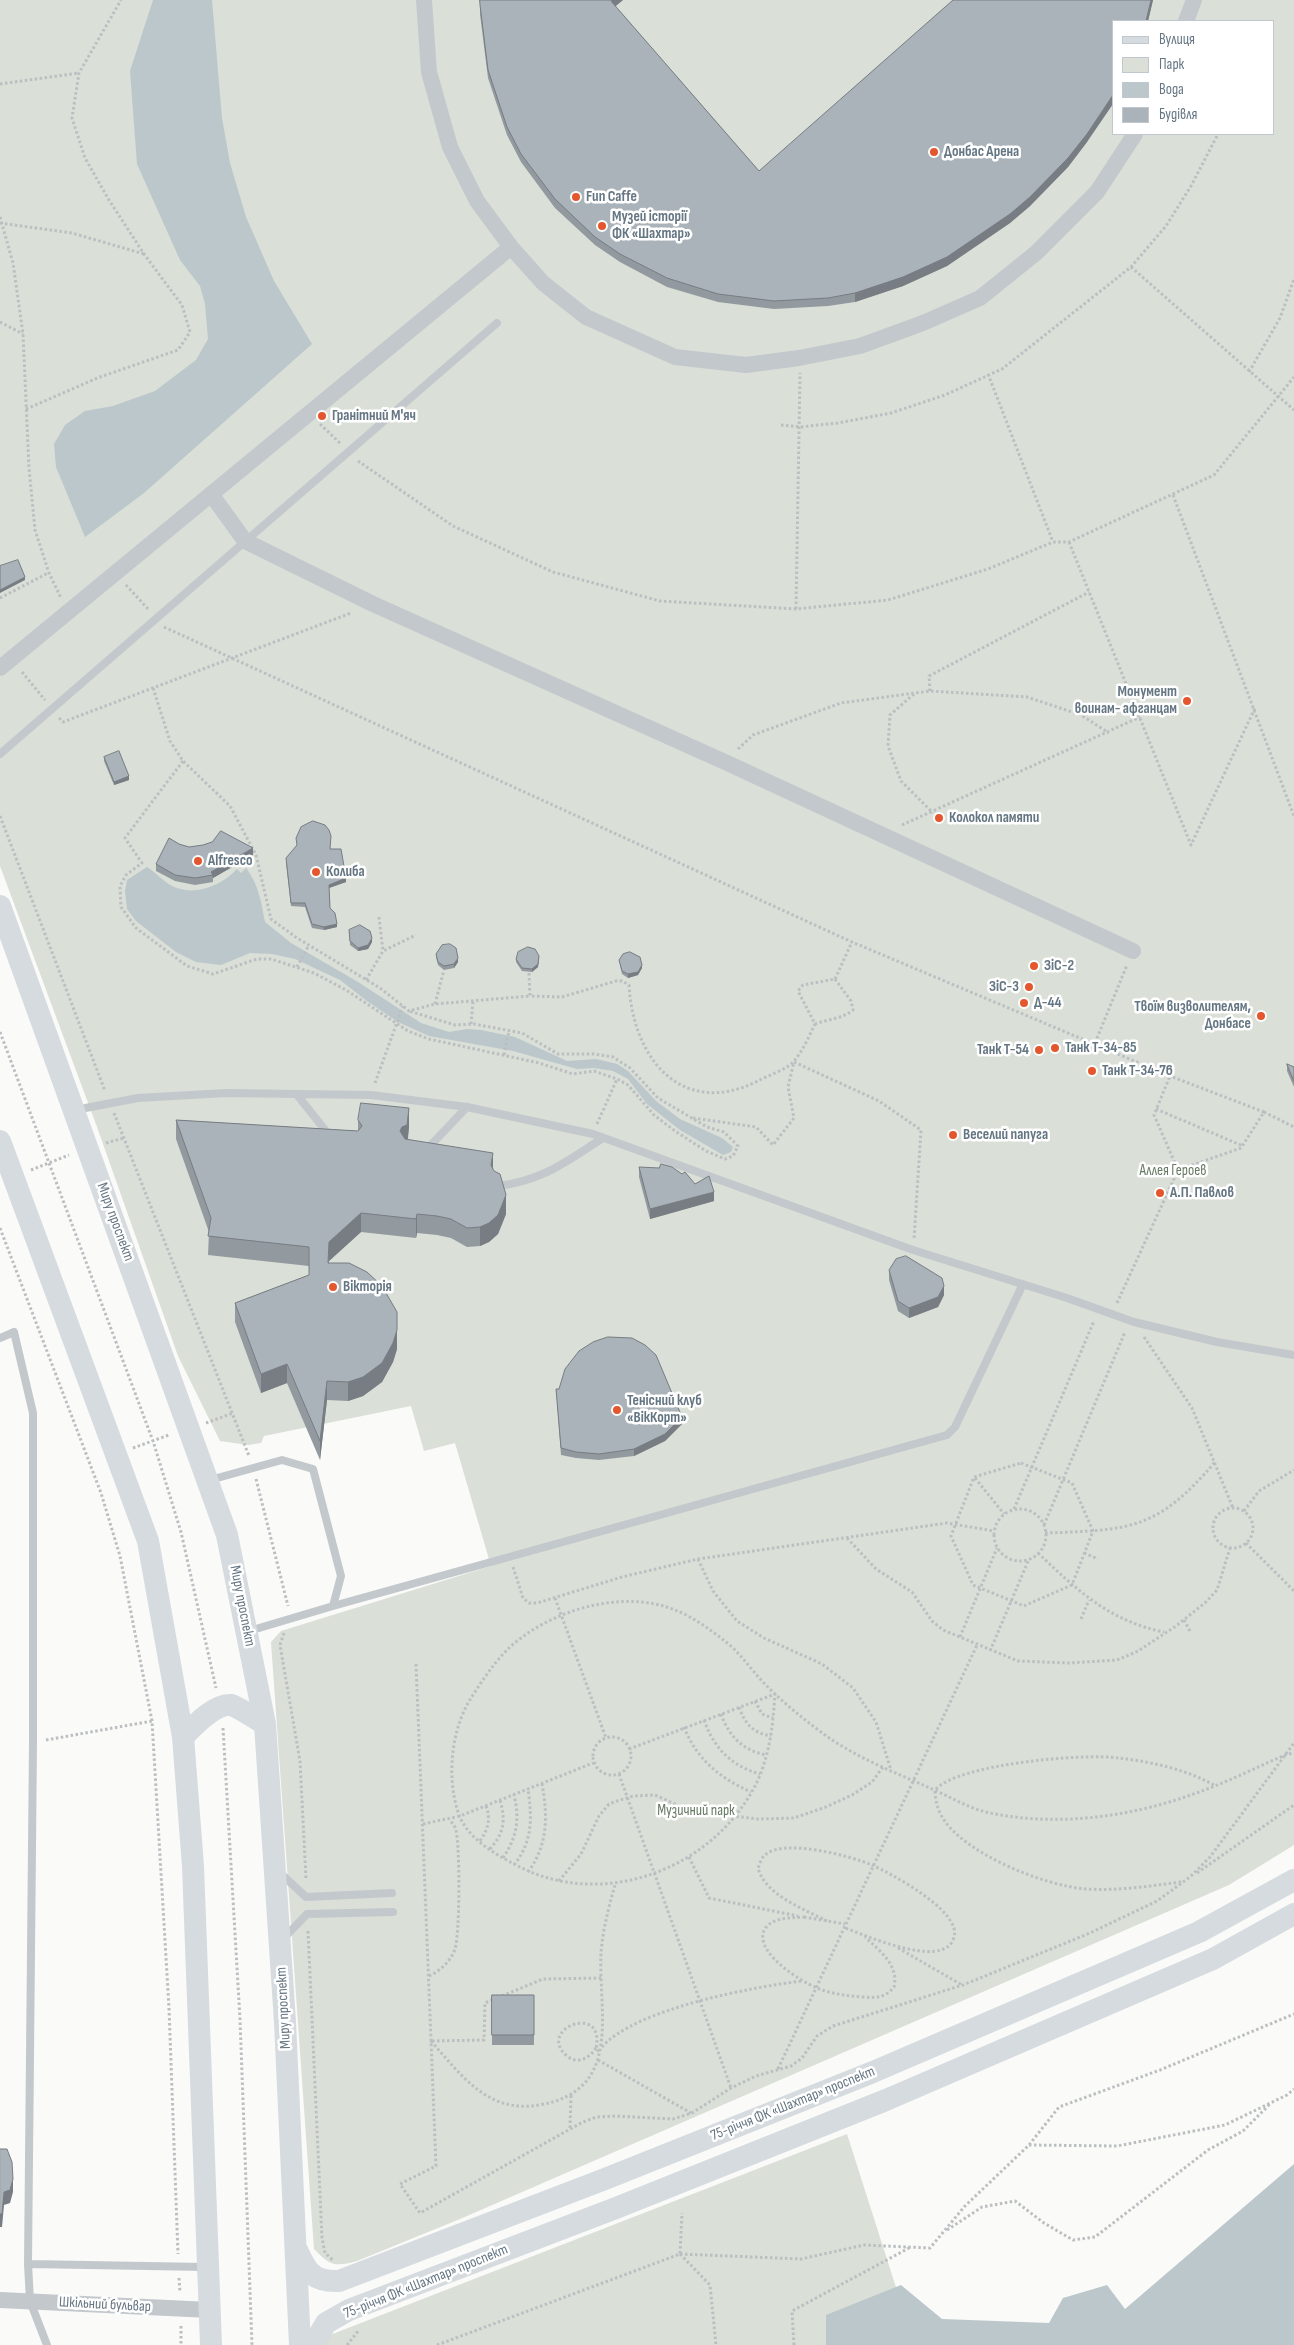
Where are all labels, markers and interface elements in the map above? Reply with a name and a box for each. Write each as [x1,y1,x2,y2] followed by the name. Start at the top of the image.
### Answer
[1112,20,1274,135] legend
[1159,30,1195,49] text: Вулиця
[1159,55,1184,74] text: Парк
[1159,80,1184,99] text: Вода
[1159,105,1197,124] text: Будівля
[944,143,1019,161] place label: Донбас Арена
[928,146,940,158] marker: Донбас Арена
[586,188,637,206] place label: Fun Caffe
[570,191,582,203] marker: Fun Caffe
[612,208,690,243] place label: Музей історії ФК «Шахтар»
[596,220,608,232] marker: Музей історії ФК «Шахтар»
[332,407,416,425] place label: Гранітний М'яч
[316,410,328,422] marker: Гранітний М'яч
[1075,683,1177,718] place label: Монумент воинам- афганцам
[1181,695,1193,707] marker: Монумент воинам- афганцам
[949,809,1039,827] place label: Колокол памяти
[933,812,945,824] marker: Колокол памяти
[208,852,252,870] place label: Alfresco
[192,855,204,867] marker: Alfresco
[326,863,365,881] place label: Колиба
[310,866,322,878] marker: Колиба
[1044,957,1074,975] place label: ЗіС-2
[1028,960,1040,972] marker: ЗіС-2
[989,978,1019,996] place label: ЗіС-3
[1023,981,1035,993] marker: ЗіС-3
[1034,994,1062,1012] place label: Д-44
[1018,997,1030,1009] marker: Д-44
[1134,998,1251,1033] place label: Твоїм визволителям, Донбасе
[1255,1010,1267,1022] marker: Твоїм визволителям, Донбасе
[1065,1039,1137,1057] place label: Танк Т-34-85
[977,1041,1029,1059] place label: Танк Т-54
[1049,1042,1061,1054] marker: Танк Т-34-85
[1033,1044,1045,1056] marker: Танк Т-54
[1102,1062,1173,1080] place label: Танк Т-34-76
[1086,1065,1098,1077] marker: Танк Т-34-76
[963,1126,1048,1144] place label: Веселий папуга
[947,1129,959,1141] marker: Веселий папуга
[1140,1162,1206,1180] park label: Аллея Героев
[93,1180,137,1264] street label: Миру проспект
[1170,1184,1234,1202] place label: А.П. Павлов
[1154,1187,1166,1199] marker: А.П. Павлов
[343,1278,392,1296] place label: Вікторія
[327,1281,339,1293] marker: Вікторія
[627,1392,702,1427] place label: Тенісний клуб «ВікКорт»
[611,1404,623,1416] marker: Тенісний клуб «ВікКорт»
[225,1564,259,1648] street label: Миру проспект
[657,1802,735,1820] park label: Музичний парк
[273,1967,295,2049] street label: Миру проспект
[708,2063,878,2145] street label: 75-річчя ФК «Шахтар» проспект
[341,2241,511,2323] street label: 75-річчя ФК «Шахтар» проспект
[59,2294,151,2316] street label: Шкільний бульвар

